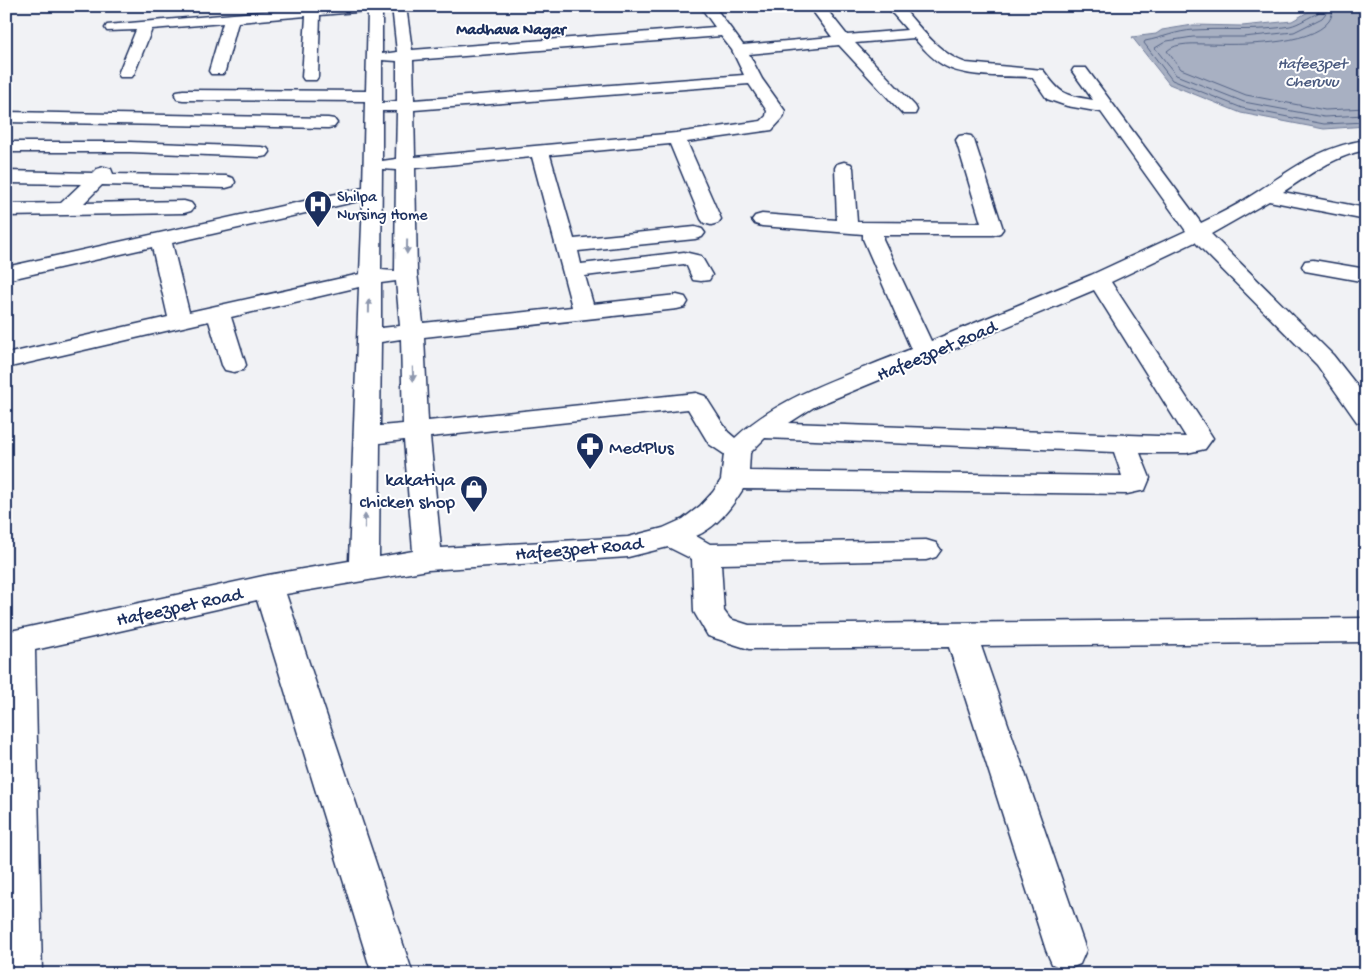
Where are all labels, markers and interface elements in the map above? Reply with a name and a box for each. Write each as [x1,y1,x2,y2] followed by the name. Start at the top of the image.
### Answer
[456,22,568,41] district label: Madhava Nagar
[1277,56,1349,93] water label: Hafeezpet Cheruvu
[303,189,333,228] hospital icon: Shilpa Nursing Home
[337,189,428,226] place label: Shilpa Nursing Home
[403,239,411,255] one-way arrow
[365,298,373,314] one-way arrow
[874,316,1003,388] street label: Hafeezpet Road
[410,366,418,382] one-way arrow
[575,431,605,470] pharmacy icon: MedPlus
[609,438,675,461] place label: MedPlus
[360,470,456,515] place label: kakatiya chicken shop
[459,474,489,513] shop icon: kakatiya chicken shop
[361,513,369,529] one-way arrow
[514,533,646,568] street label: Hafeezpet Road
[115,583,247,633] street label: Hafeezpet Road

